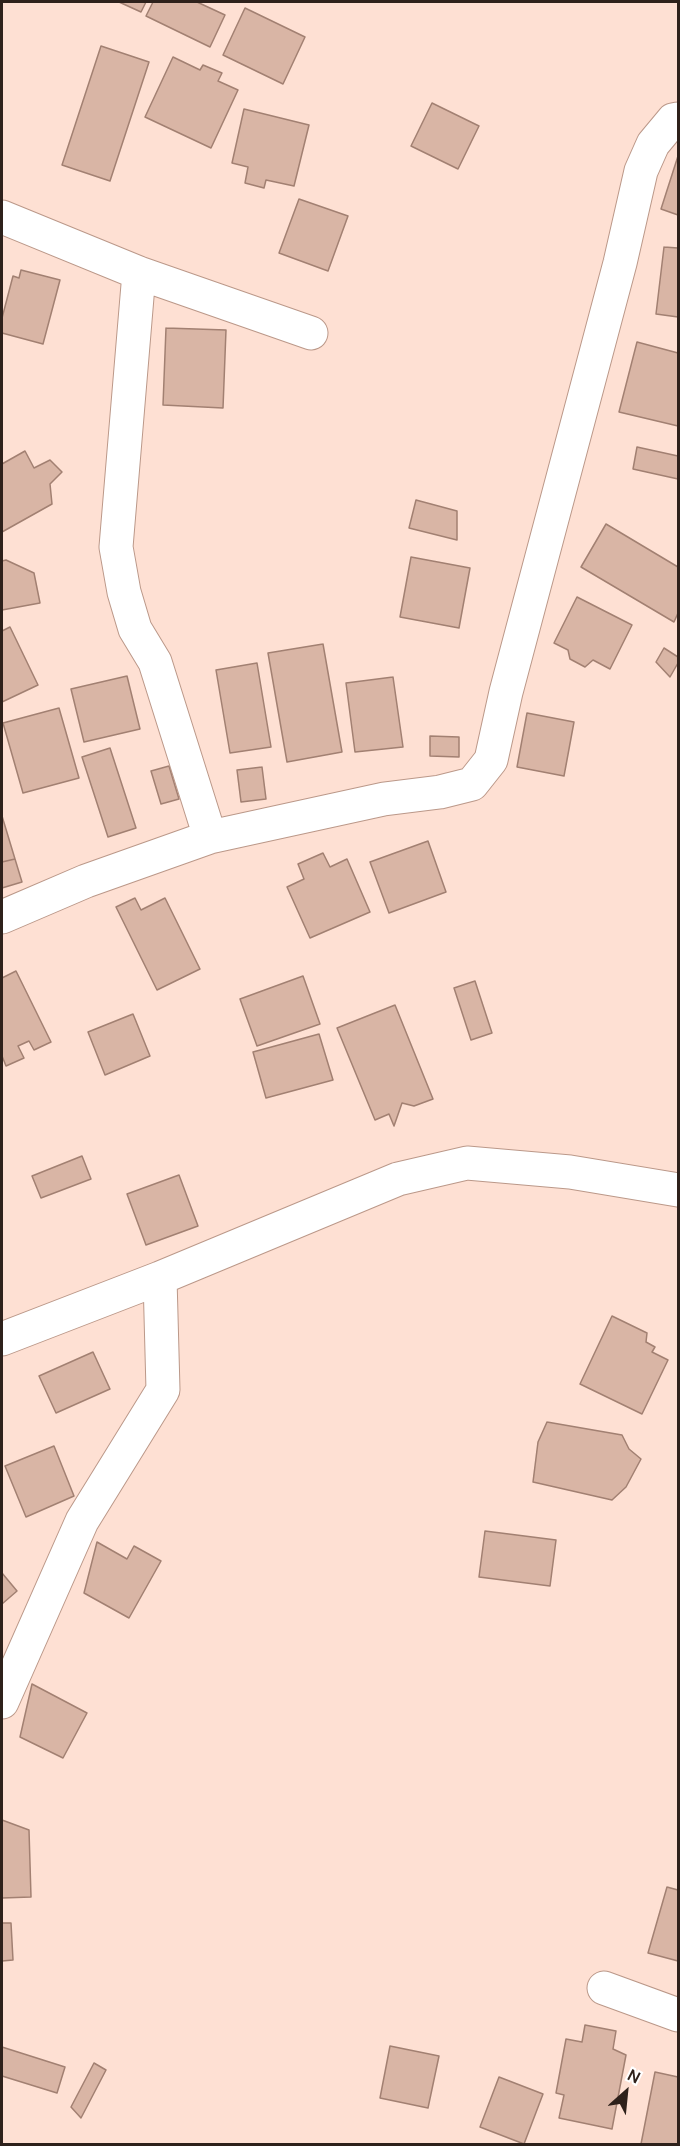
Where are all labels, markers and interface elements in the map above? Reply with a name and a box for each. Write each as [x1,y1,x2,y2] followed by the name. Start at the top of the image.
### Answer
[596,2062,656,2122] north arrow
[624,2064,644,2088] text: N

